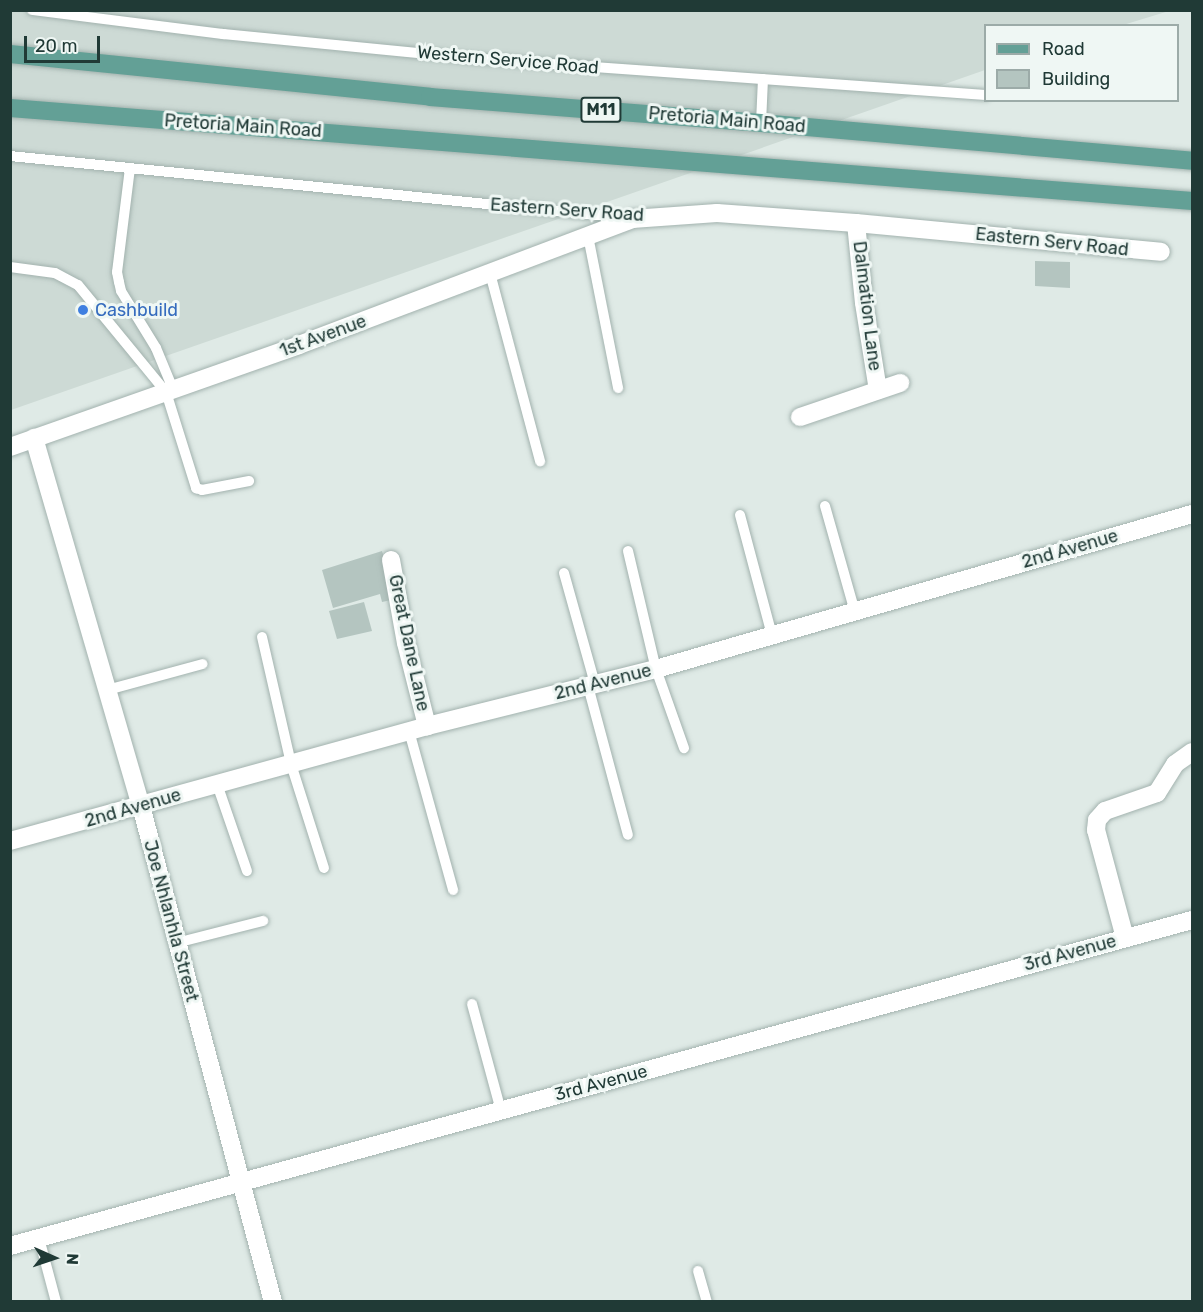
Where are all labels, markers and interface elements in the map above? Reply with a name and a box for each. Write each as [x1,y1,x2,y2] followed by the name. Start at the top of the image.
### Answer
[27,24,104,62] scale bar
[984,24,1179,102] legend
[35,35,77,57] text: 20 m
[1042,38,1085,60] text: Road
[416,41,600,79] street label: Western Service Road
[1042,68,1110,90] text: Building
[580,97,622,123] road number: M11
[648,102,806,138] street label: Pretoria Main Road
[164,110,322,142] street label: Pretoria Main Road
[489,194,645,226] street label: Eastern Serv Road
[974,223,1130,261] street label: Eastern Serv Road
[848,240,886,372] street label: Dalmation Lane
[95,299,178,321] place label: Cashbuild
[76,303,90,317] marker: Cashbuild
[276,310,370,362] street label: 1st Avenue
[1019,525,1121,573] street label: 2nd Avenue
[384,573,434,713] street label: Great Dane Lane
[552,659,654,705] street label: 2nd Avenue
[82,784,184,832] street label: 2nd Avenue
[139,838,203,1004] street label: Joe Nhlanhla Street
[1021,930,1119,976] street label: 3rd Avenue
[552,1060,650,1106] street label: 3rd Avenue
[24,1228,84,1288] north arrow
[63,1253,82,1265] text: N

